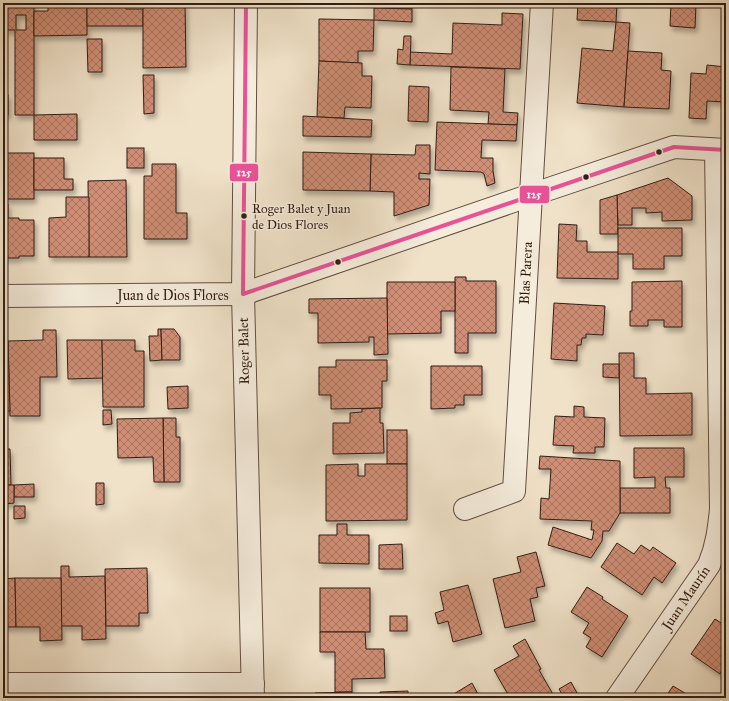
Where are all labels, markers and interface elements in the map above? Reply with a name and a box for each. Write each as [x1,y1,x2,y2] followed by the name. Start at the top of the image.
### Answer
[654,147,664,157] unlabelled marker
[229,163,259,182] line badge: 125
[237,166,252,179] text: 125
[581,172,591,182] unlabelled marker
[519,185,550,204] line badge: 125
[527,188,542,201] text: 125
[252,201,351,233] place label: Roger Balet y Juan de Dios Flores
[239,211,249,221] marker: Roger Balet y Juan de Dios Flores
[516,241,536,305] street label: Blas Parera
[333,257,343,267] unlabelled marker
[115,287,229,305] street label: Juan de Dios Flores
[235,317,253,385] street label: Roger Balet
[657,562,715,636] street label: Juan Maurín

